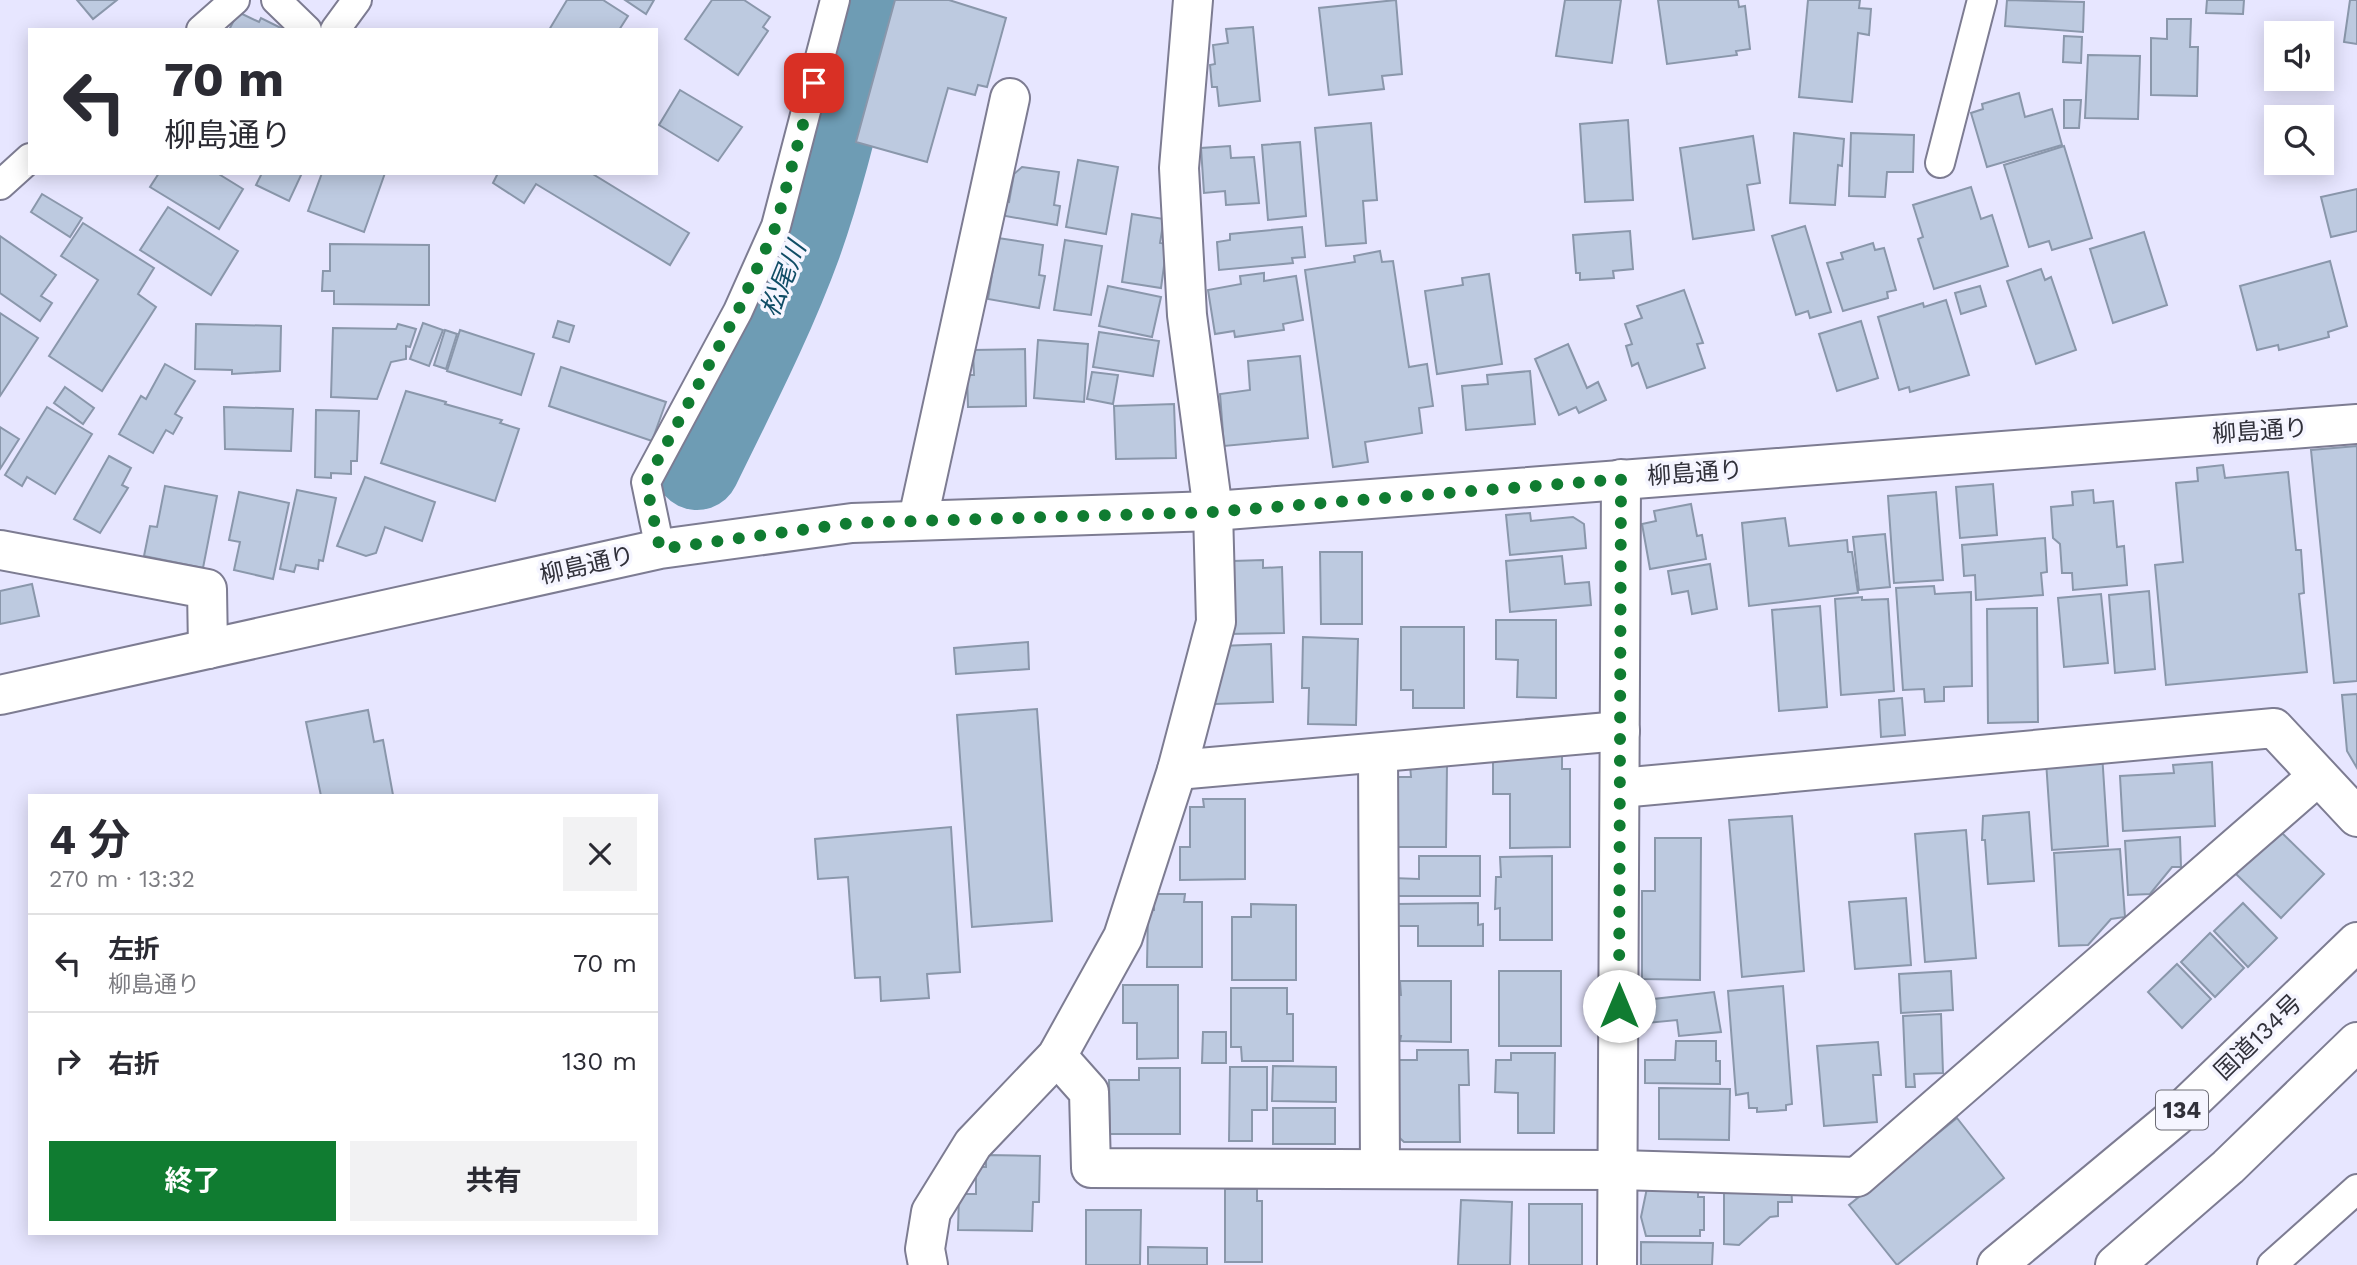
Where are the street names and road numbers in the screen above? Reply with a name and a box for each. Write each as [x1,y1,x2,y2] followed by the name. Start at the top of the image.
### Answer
[2211,414,2309,448] street label: 柳島通り
[1646,456,1744,490] street label: 柳島通り
[537,541,637,589] street label: 柳島通り
[2209,989,2307,1085] street label: 国道134号
[2156,1091,2208,1130] road number: 134

